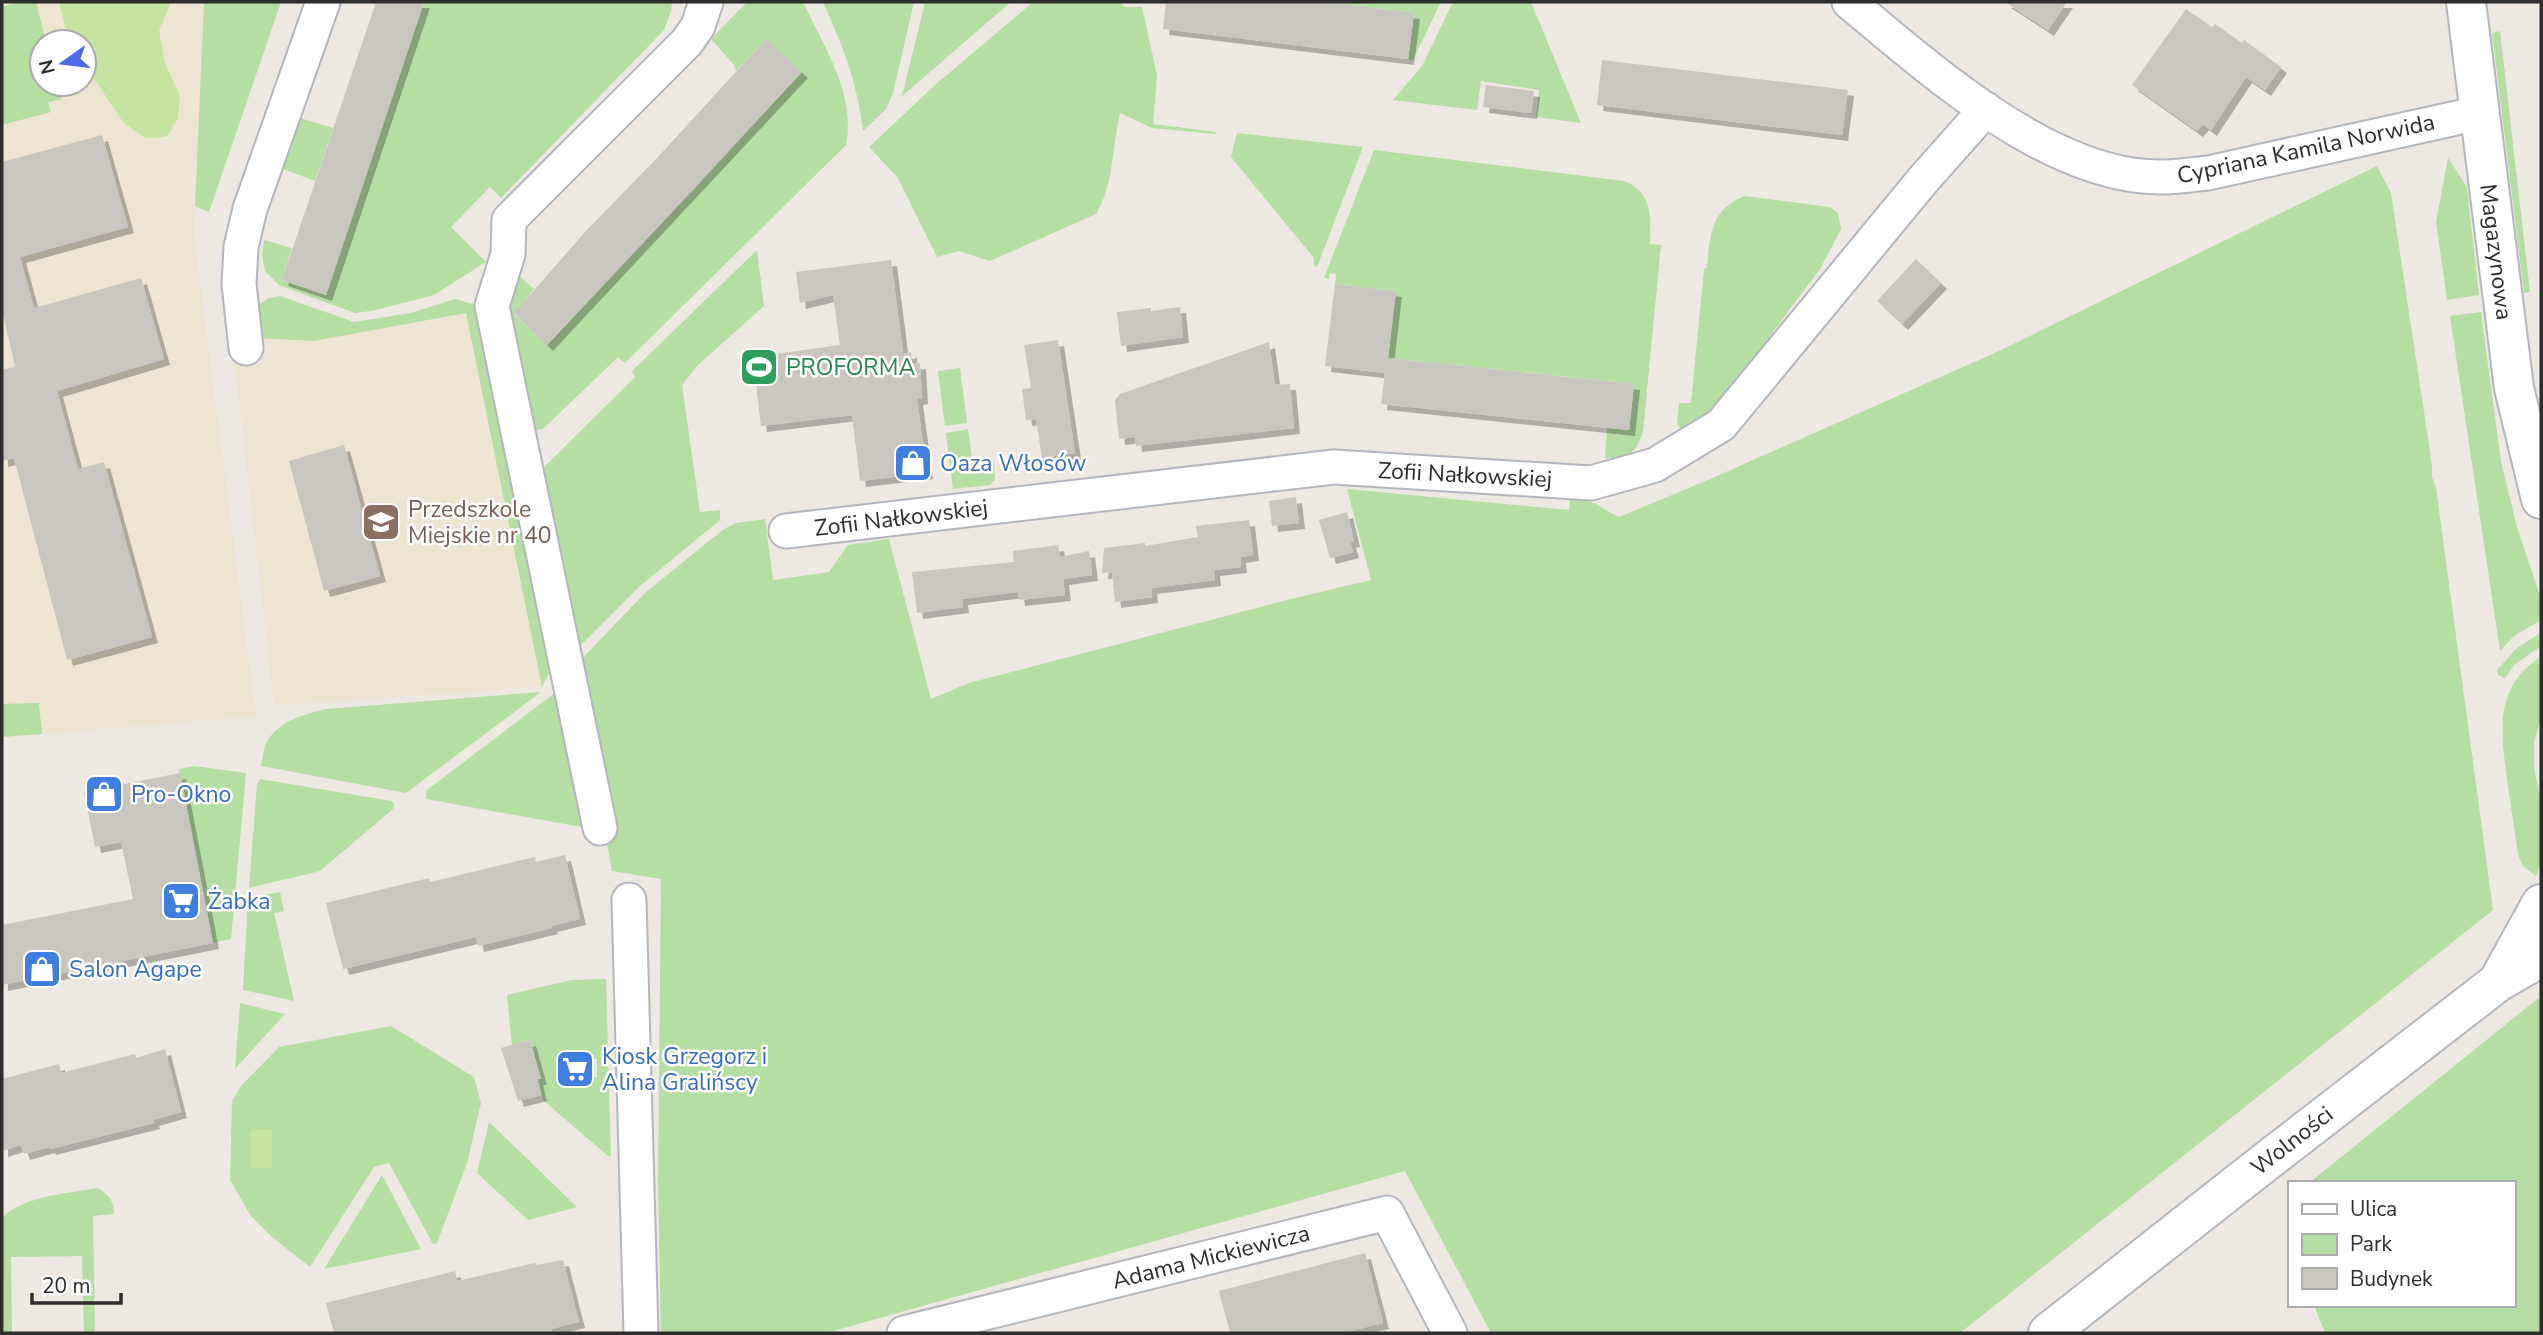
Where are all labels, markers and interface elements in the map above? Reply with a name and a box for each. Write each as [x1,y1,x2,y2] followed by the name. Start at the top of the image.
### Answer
[28,28,98,98] north arrow
[33,57,62,77] text: N
[2174,107,2438,191] street label: Cypriana Kamila Norwida
[2472,182,2520,322] street label: Magazynowa
[738,346,780,388] sports icon: PROFORMA
[786,352,915,383] place label: PROFORMA
[892,442,934,484] shop icon: Oaza Włosów
[940,448,1086,479] place label: Oaza Włosów
[1377,455,1553,495] street label: Zofii Nałkowskiej
[813,492,989,544] street label: Zofii Nałkowskiej
[408,494,552,551] place label: Przedszkole Miejskie nr 40
[360,501,402,543] school or university icon: Przedszkole Miejskie nr 40
[83,773,125,815] shop icon: Pro-Okno
[131,779,231,810] place label: Pro-Okno
[160,880,202,922] supermarket icon: Żabka
[208,886,271,917] place label: Żabka
[21,948,63,990] shop icon: Salon Agape
[69,954,202,985] place label: Salon Agape
[602,1041,767,1098] place label: Kiosk Grzegorz i Alina Gralińscy
[554,1048,596,1090] supermarket icon: Kiosk Grzegorz i Alina Gralińscy
[2244,1099,2340,1183] street label: Wolności
[2288,1181,2515,1307] legend
[2350,1195,2397,1223] text: Ulica
[1109,1217,1313,1297] street label: Adama Mickiewicza
[2350,1230,2392,1258] text: Park
[32,1262,121,1306] scale bar
[2350,1265,2433,1293] text: Budynek
[42,1272,91,1300] text: 20 m

